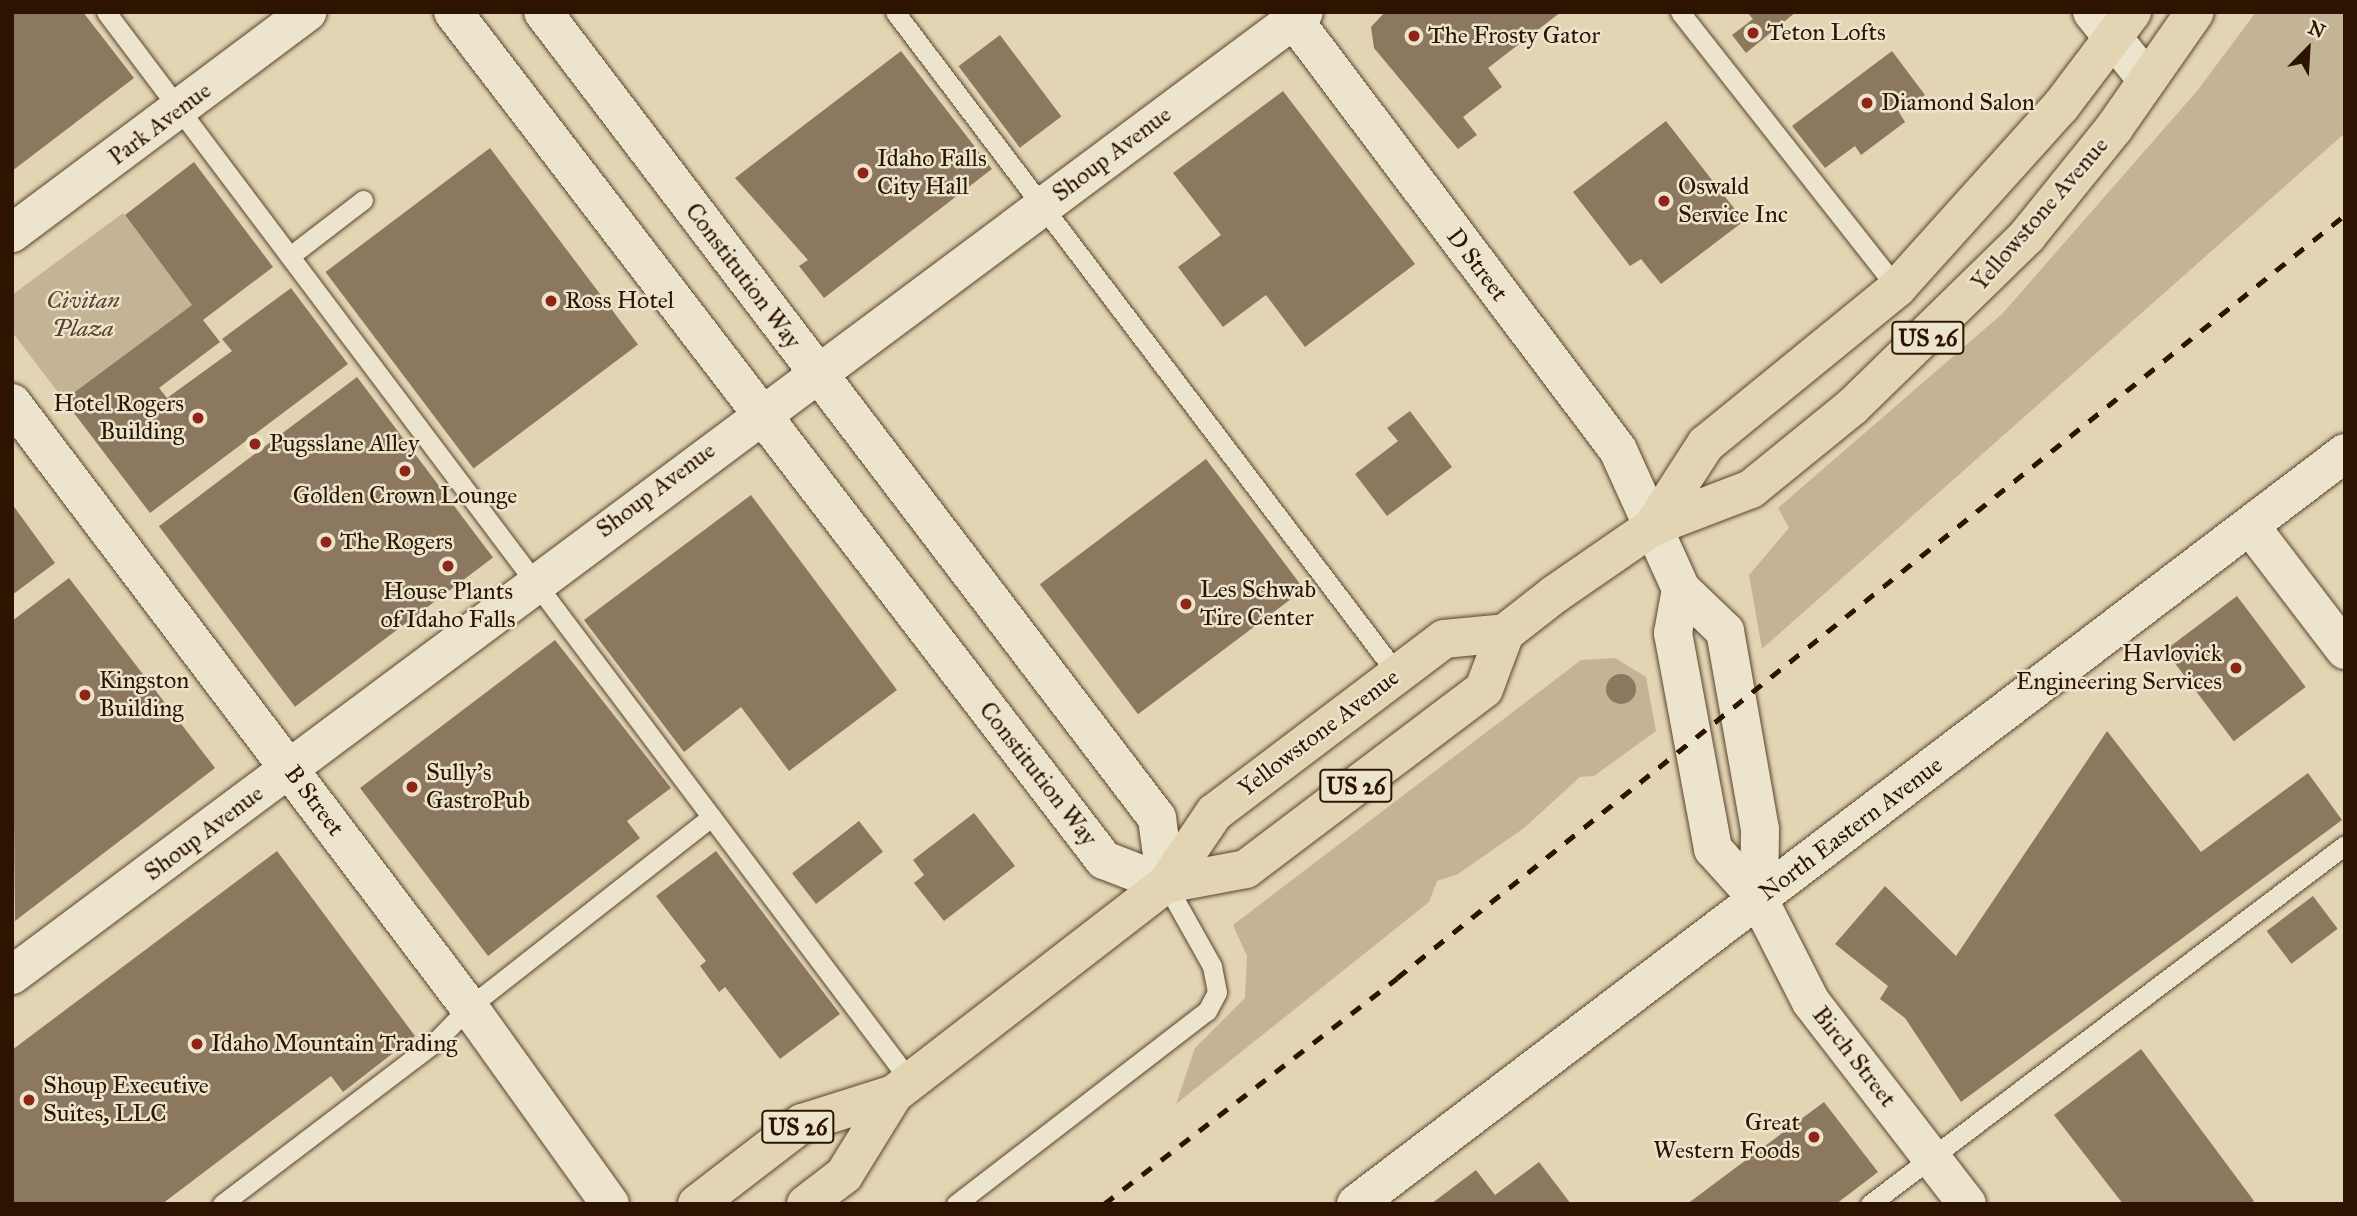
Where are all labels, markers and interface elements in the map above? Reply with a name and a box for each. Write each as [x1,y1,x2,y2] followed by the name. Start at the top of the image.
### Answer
[2273,14,2343,84] north arrow
[2305,16,2329,43] text: N
[1767,19,1886,47] place label: Teton Lofts
[1428,22,1600,50] place label: The Frosty Gator
[1745,25,1761,41] marker: Teton Lofts
[1406,28,1422,44] marker: The Frosty Gator
[103,76,217,172] street label: Park Avenue
[1881,89,2035,117] place label: Diamond Salon
[1859,95,1875,111] marker: Diamond Salon
[1047,100,1177,208] street label: Shoup Avenue
[1965,131,2115,297] street label: Yellowstone Avenue
[877,145,987,201] place label: Idaho Falls City Hall
[855,165,871,181] marker: Idaho Falls City Hall
[1678,173,1788,229] place label: Oswald Service Inc
[1656,193,1672,209] marker: Oswald Service Inc
[679,198,807,354] street label: Constitution Way
[1440,223,1514,307] street label: D Street
[46,287,120,343] park label: Civitan Plaza
[565,287,674,315] place label: Ross Hotel
[543,293,559,309] marker: Ross Hotel
[1891,318,1965,358] road number: US 26
[53,390,184,446] place label: Hotel Rogers Building
[190,410,206,426] marker: Hotel Rogers Building
[269,430,419,458] place label: Pugsslane Alley
[247,436,263,452] marker: Pugsslane Alley
[591,436,721,544] street label: Shoup Avenue
[397,463,413,479] marker: Golden Crown Lounge
[293,482,517,510] place label: Golden Crown Lounge
[340,528,453,556] place label: The Rogers
[318,534,334,550] marker: The Rogers
[440,558,456,574] marker: House Plants of Idaho Falls
[1200,576,1316,632] place label: Les Schwab Tire Center
[380,578,516,634] place label: House Plants of Idaho Falls
[1178,596,1194,612] marker: Les Schwab Tire Center
[2016,640,2222,696] place label: Havlovick Engineering Services
[2228,660,2244,676] marker: Havlovick Engineering Services
[1233,663,1405,803] street label: Yellowstone Avenue
[99,667,189,723] place label: Kingston Building
[77,687,93,703] marker: Kingston Building
[973,696,1103,852] street label: Constitution Way
[1754,751,1948,907] street label: North Eastern Avenue
[426,759,530,815] place label: Sully's GastroPub
[278,760,350,842] street label: B Street
[1319,766,1393,806] road number: US 26
[139,779,269,887] street label: Shoup Avenue
[404,779,420,795] marker: Sully's GastroPub
[1806,1001,1902,1113] street label: Birch Street
[211,1030,457,1058] place label: Idaho Mountain Trading
[189,1036,205,1052] marker: Idaho Mountain Trading
[43,1072,209,1128] place label: Shoup Executive Suites, LLC
[21,1092,37,1108] marker: Shoup Executive Suites, LLC
[761,1108,835,1146] road number: US 26
[1653,1109,1800,1165] place label: Great Western Foods
[1806,1129,1822,1145] marker: Great Western Foods

